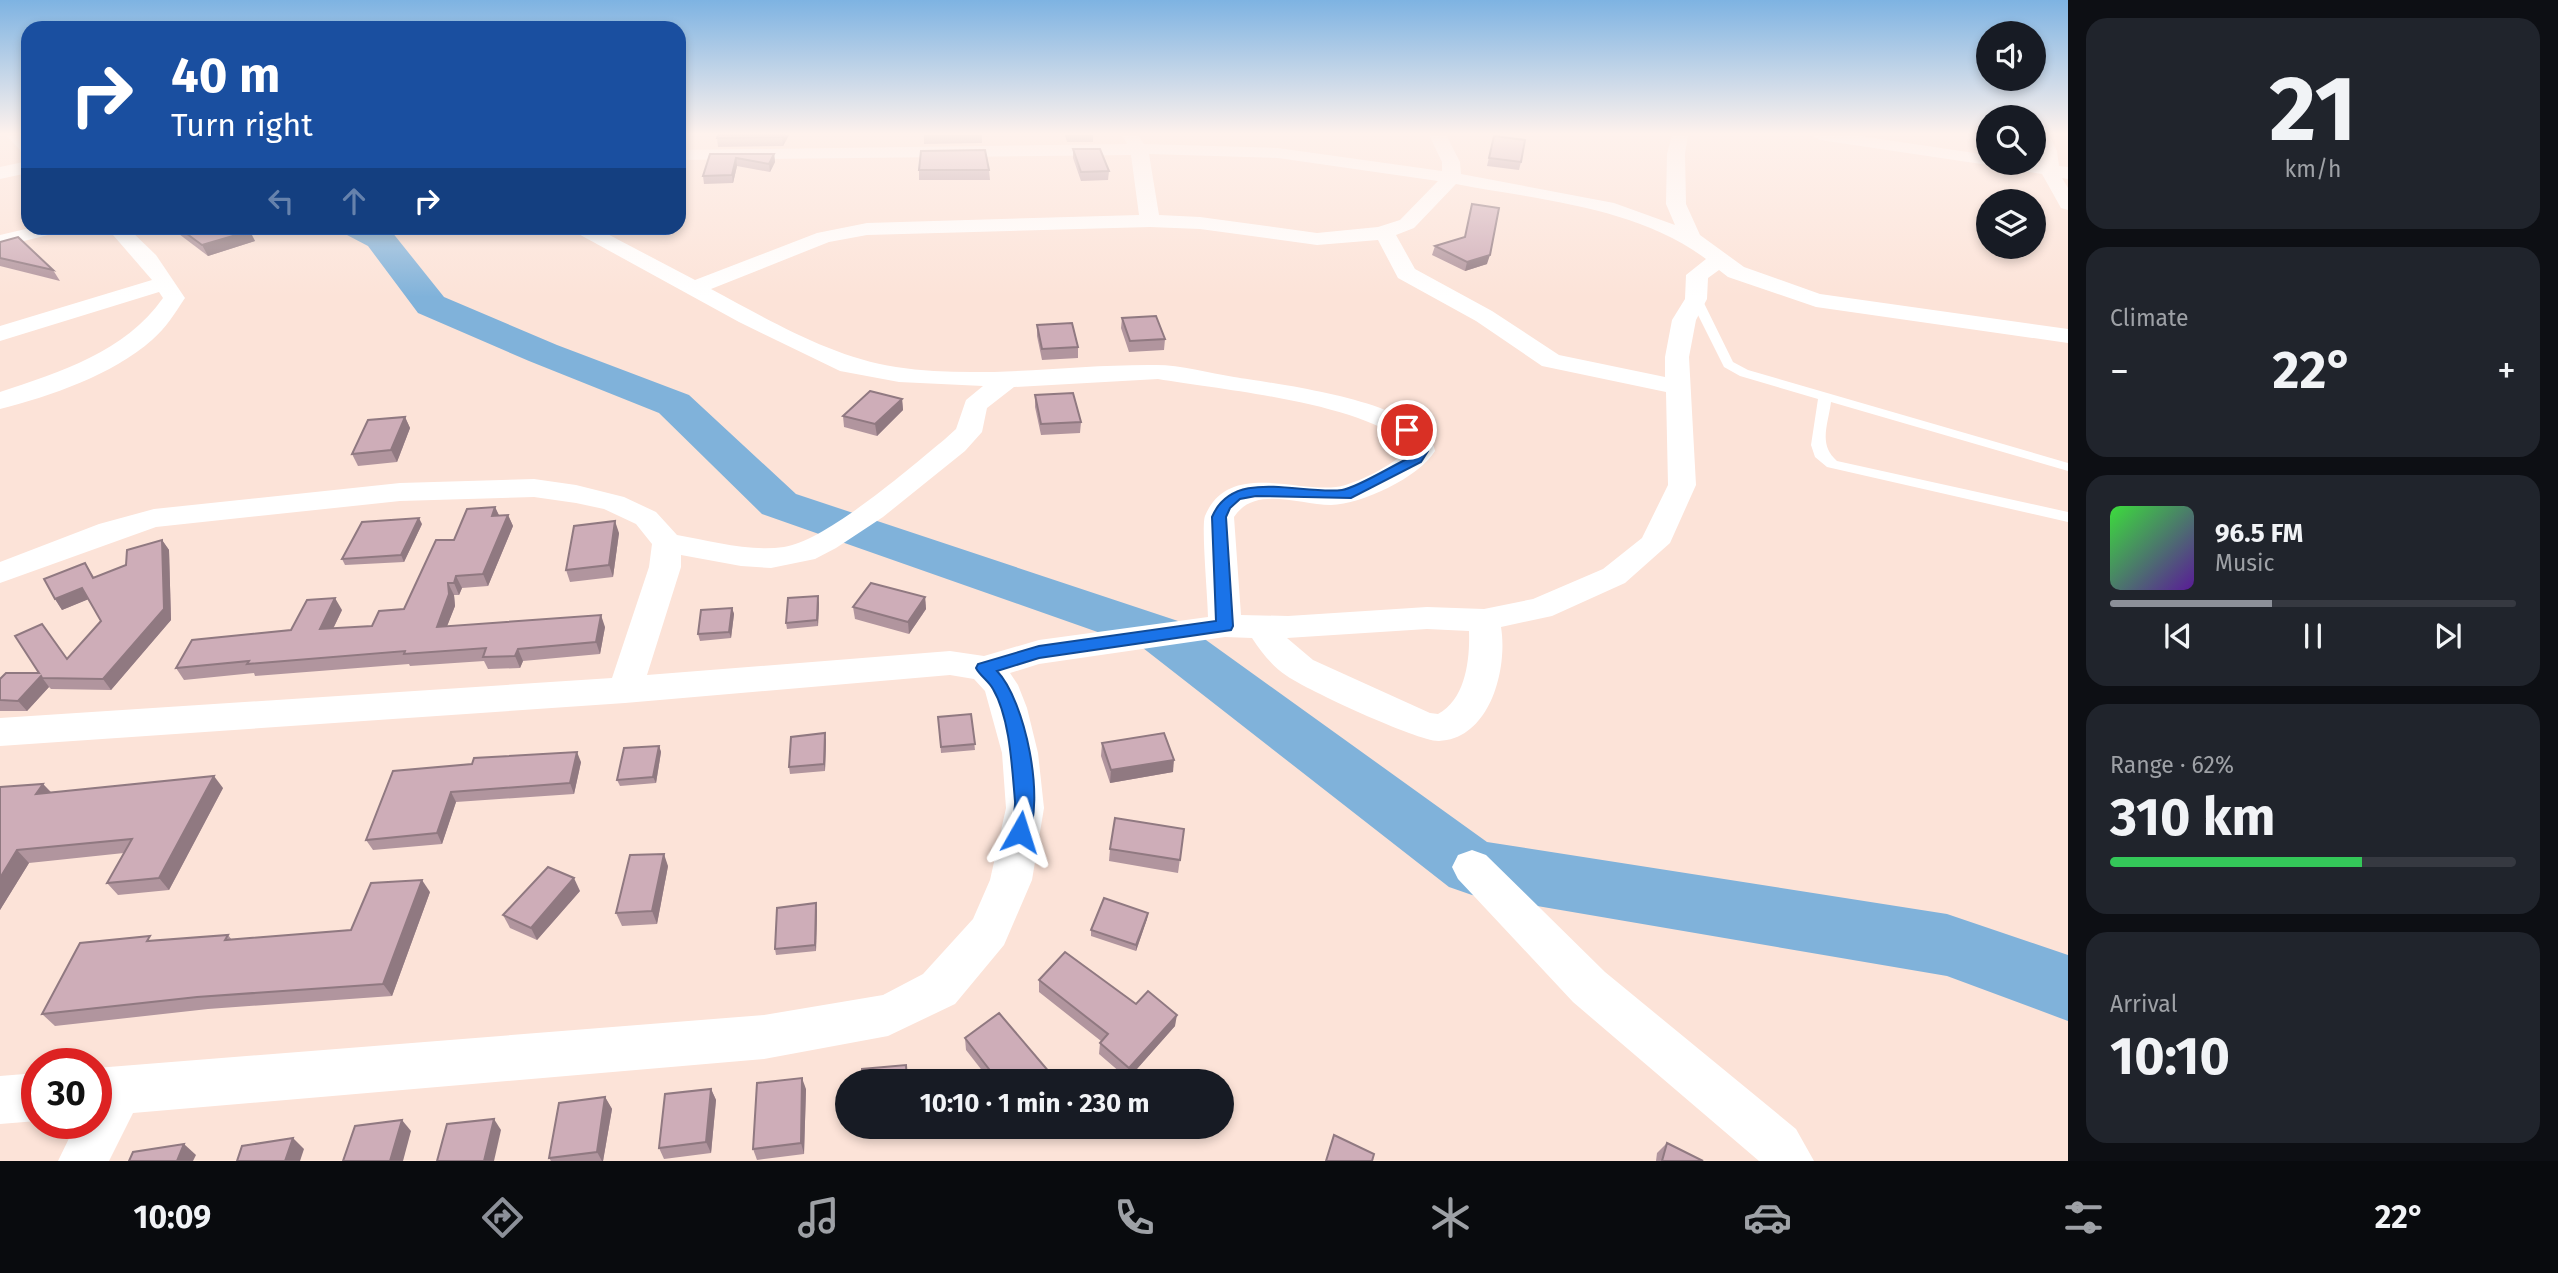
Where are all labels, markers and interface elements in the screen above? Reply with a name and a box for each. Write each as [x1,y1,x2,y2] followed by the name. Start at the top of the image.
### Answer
[1976,21,2046,259] map controls
[1976,21,2046,91] button: sound
[171,46,280,105] text: 40 m
[56,49,147,140] icon: right
[2269,55,2357,164] text: 21
[1976,105,2046,175] button: search
[171,106,313,144] text: Turn right
[2285,155,2341,183] text: km/h
[262,182,300,220] icon: left
[335,182,373,220] icon: ahead
[408,182,446,220] icon: right
[1976,189,2046,259] button: layers
[2110,304,2189,332] text: Climate
[2273,339,2353,402] text: 22°
[2110,348,2129,394] text: −
[2497,348,2516,394] text: +
[1377,400,1437,460] pin
[1388,411,1426,449] icon: arrive
[2215,518,2303,549] text: 96.5 FM
[2215,549,2275,577] text: Music
[2159,617,2197,655] icon: previous
[2294,617,2332,655] icon: pause
[2429,617,2467,655] icon: next
[2110,751,2234,779] text: Range · 62%
[2110,786,2275,849] text: 310 km
[983,795,1057,869] position arrow
[2110,990,2177,1018] text: Arrival
[2110,1025,2230,1088] text: 10:10
[21,1048,112,1139] speed limit sign: 30
[920,1088,1149,1119] text: 10:10 · 1 min · 230 m
[478,1193,527,1242] icon: directions
[794,1193,843,1242] icon: music
[1110,1193,1159,1242] icon: phone
[1426,1193,1475,1242] icon: climate
[1743,1193,1792,1242] icon: car
[2059,1193,2108,1242] icon: filters
[134,1198,211,1236] text: 10:09
[2375,1198,2424,1236] text: 22°

